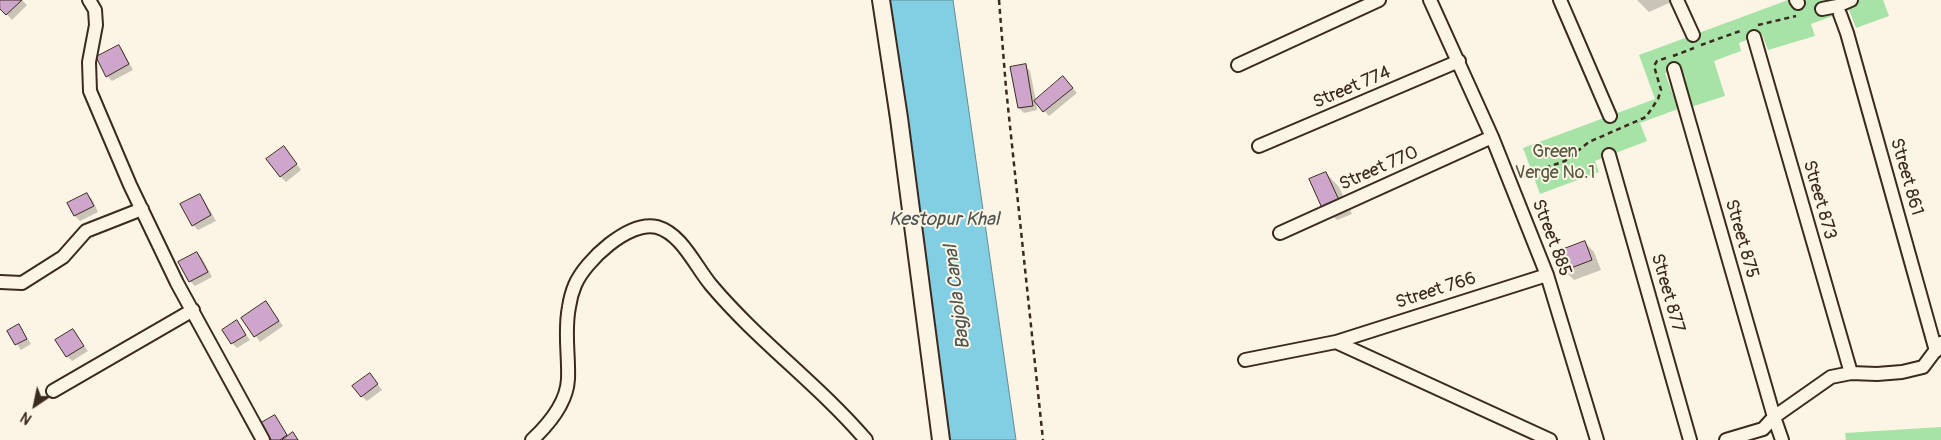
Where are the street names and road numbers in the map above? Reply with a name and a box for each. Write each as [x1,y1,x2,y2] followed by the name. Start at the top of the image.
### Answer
[1310,62,1394,114] street label: Street 774
[1885,136,1927,218] street label: Street 861
[1336,142,1422,196] street label: Street 770
[1797,158,1841,242] street label: Street 873
[1526,196,1576,280] street label: Street 885
[1719,197,1763,281] street label: Street 875
[1645,251,1689,335] street label: Street 877
[1393,268,1479,314] street label: Street 766

